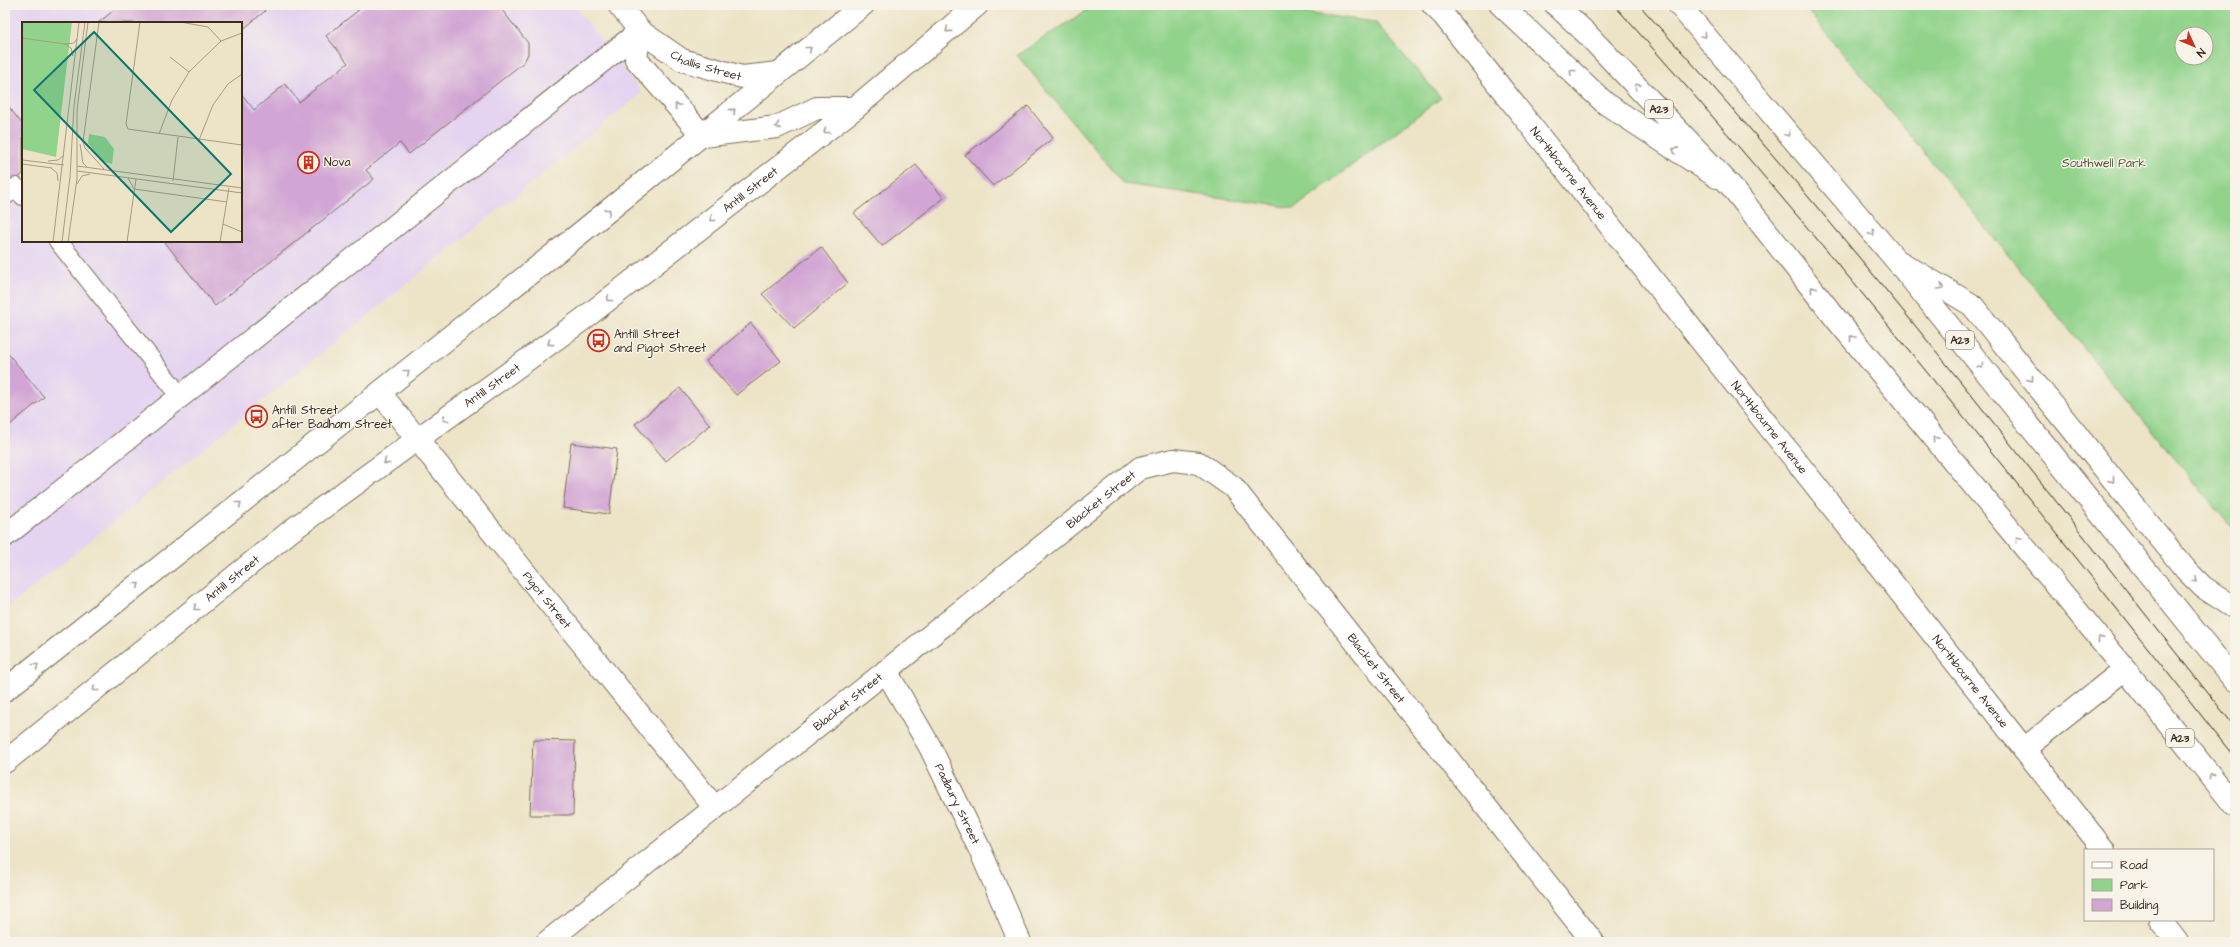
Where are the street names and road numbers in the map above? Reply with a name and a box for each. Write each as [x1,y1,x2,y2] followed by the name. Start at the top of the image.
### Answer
[667,46,744,85] street label: Challis Street
[1645,100,1673,118] road number: A23
[1526,123,1611,224] street label: Northbourne Avenue
[719,162,782,216] street label: Antill Street
[1946,331,1974,349] road number: A23
[460,359,524,411] street label: Antill Street
[1727,377,1812,478] street label: Northbourne Avenue
[1062,466,1139,532] street label: Blacket Street
[201,551,263,606] street label: Antill Street
[519,568,576,632] street label: Pigot Street
[1343,630,1409,707] street label: Blacket Street
[1928,631,2013,732] street label: Northbourne Avenue
[809,668,886,735] street label: Blacket Street
[2166,729,2194,747] road number: A23
[931,761,984,847] street label: Padbury Street

